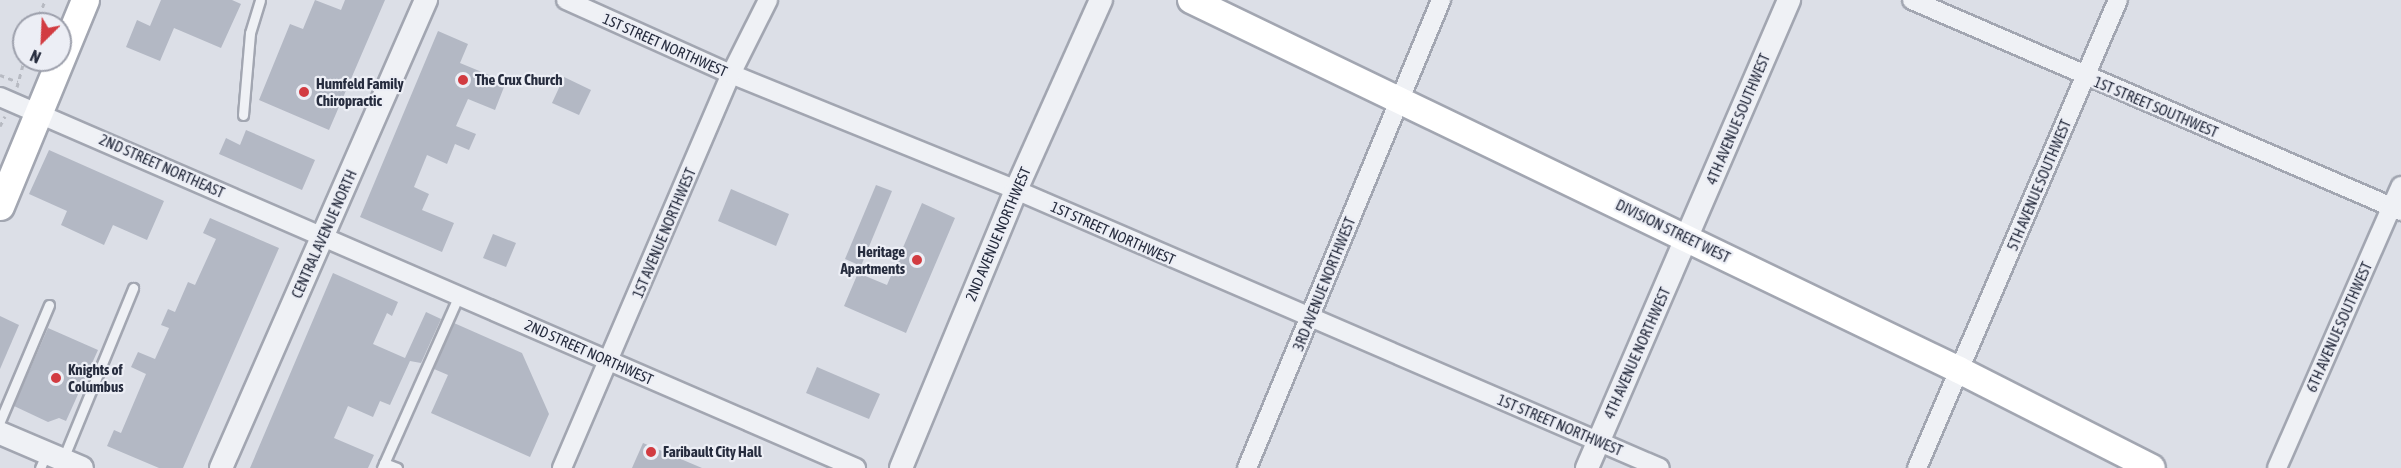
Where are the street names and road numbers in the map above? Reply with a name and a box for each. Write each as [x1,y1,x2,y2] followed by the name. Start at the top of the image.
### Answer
[600,9,730,81] street label: 1ST STREET NORTHWEST
[1702,51,1774,187] street label: 4TH AVENUE SOUTHWEST
[2091,73,2221,141] street label: 1ST STREET SOUTHWEST
[2003,117,2075,253] street label: 5TH AVENUE SOUTHWEST
[97,130,227,202] street label: 2ND STREET NORTHEAST
[962,164,1034,304] street label: 2ND AVENUE NORTHWEST
[628,165,700,301] street label: 1ST AVENUE NORTHWEST
[288,167,360,301] street label: CENTRAL AVENUE NORTH
[1613,195,1733,267] street label: DIVISION STREET WEST
[1048,197,1178,269] street label: 1ST STREET NORTHWEST
[1289,215,1359,353] street label: 3RD AVENUE NORTHWEST
[2302,259,2376,395] street label: 6TH AVENUE SOUTHWEST
[1600,285,1674,421] street label: 4TH AVENUE NORTHWEST
[522,316,656,388] street label: 2ND STREET NORTHWEST
[1495,390,1625,460] street label: 1ST STREET NORTHWEST

